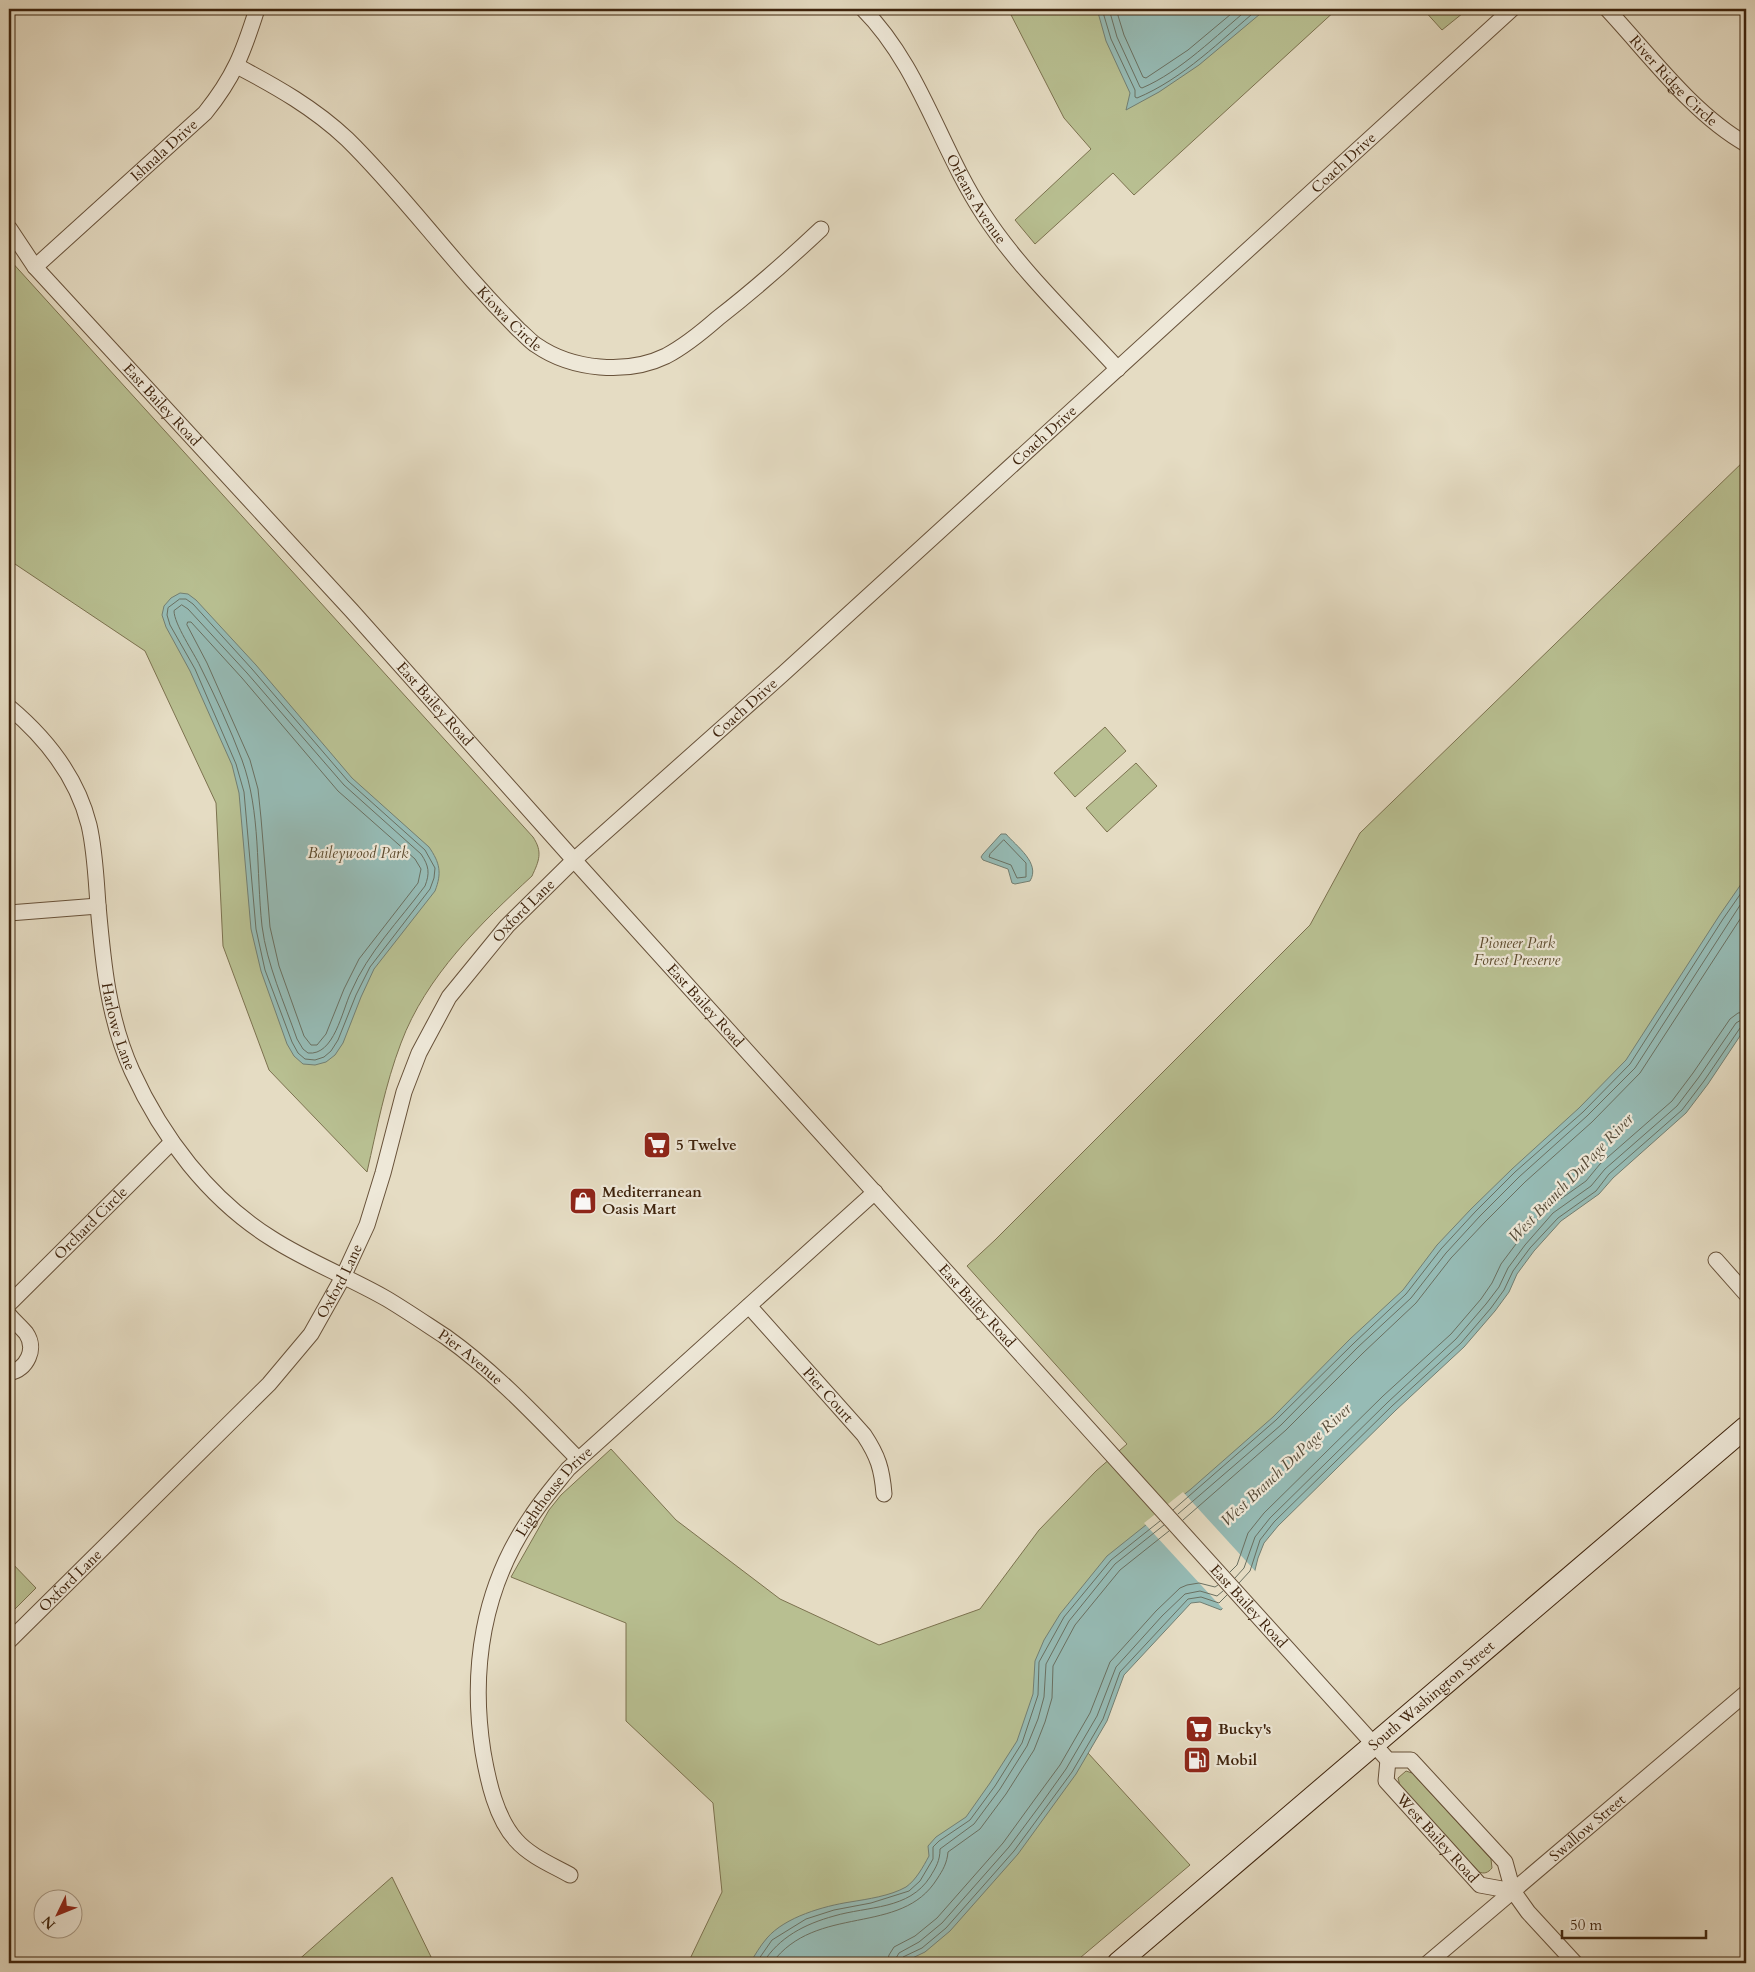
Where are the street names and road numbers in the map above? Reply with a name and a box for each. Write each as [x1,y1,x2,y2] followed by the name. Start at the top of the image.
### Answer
[1625,31,1722,131] street label: River Ridge Circle
[126,114,202,186] street label: Ishnala Drive
[1307,128,1380,198] street label: Coach Drive
[942,151,1011,248] street label: Orleans Avenue
[472,282,546,356] street label: Kiowa Circle
[119,359,205,450] street label: East Bailey Road
[1007,401,1081,471] street label: Coach Drive
[392,658,478,750] street label: East Bailey Road
[707,673,782,743] street label: Coach Drive
[488,874,559,947] street label: Oxford Lane
[662,959,748,1051] street label: East Bailey Road
[97,981,141,1074] street label: Harlowe Lane
[49,1182,132,1264] street label: Orchard Circle
[312,1240,367,1322] street label: Oxford Lane
[934,1260,1020,1352] street label: East Bailey Road
[434,1325,507,1389] street label: Pier Avenue
[798,1363,858,1427] street label: Pier Court
[511,1442,597,1540] street label: Lighthouse Drive
[34,1545,106,1616] street label: Oxford Lane
[1206,1560,1292,1652] street label: East Bailey Road
[1364,1636,1499,1755] street label: South Washington Street
[1391,1788,1483,1887] street label: West Bailey Road
[1545,1790,1630,1866] street label: Swallow Street

